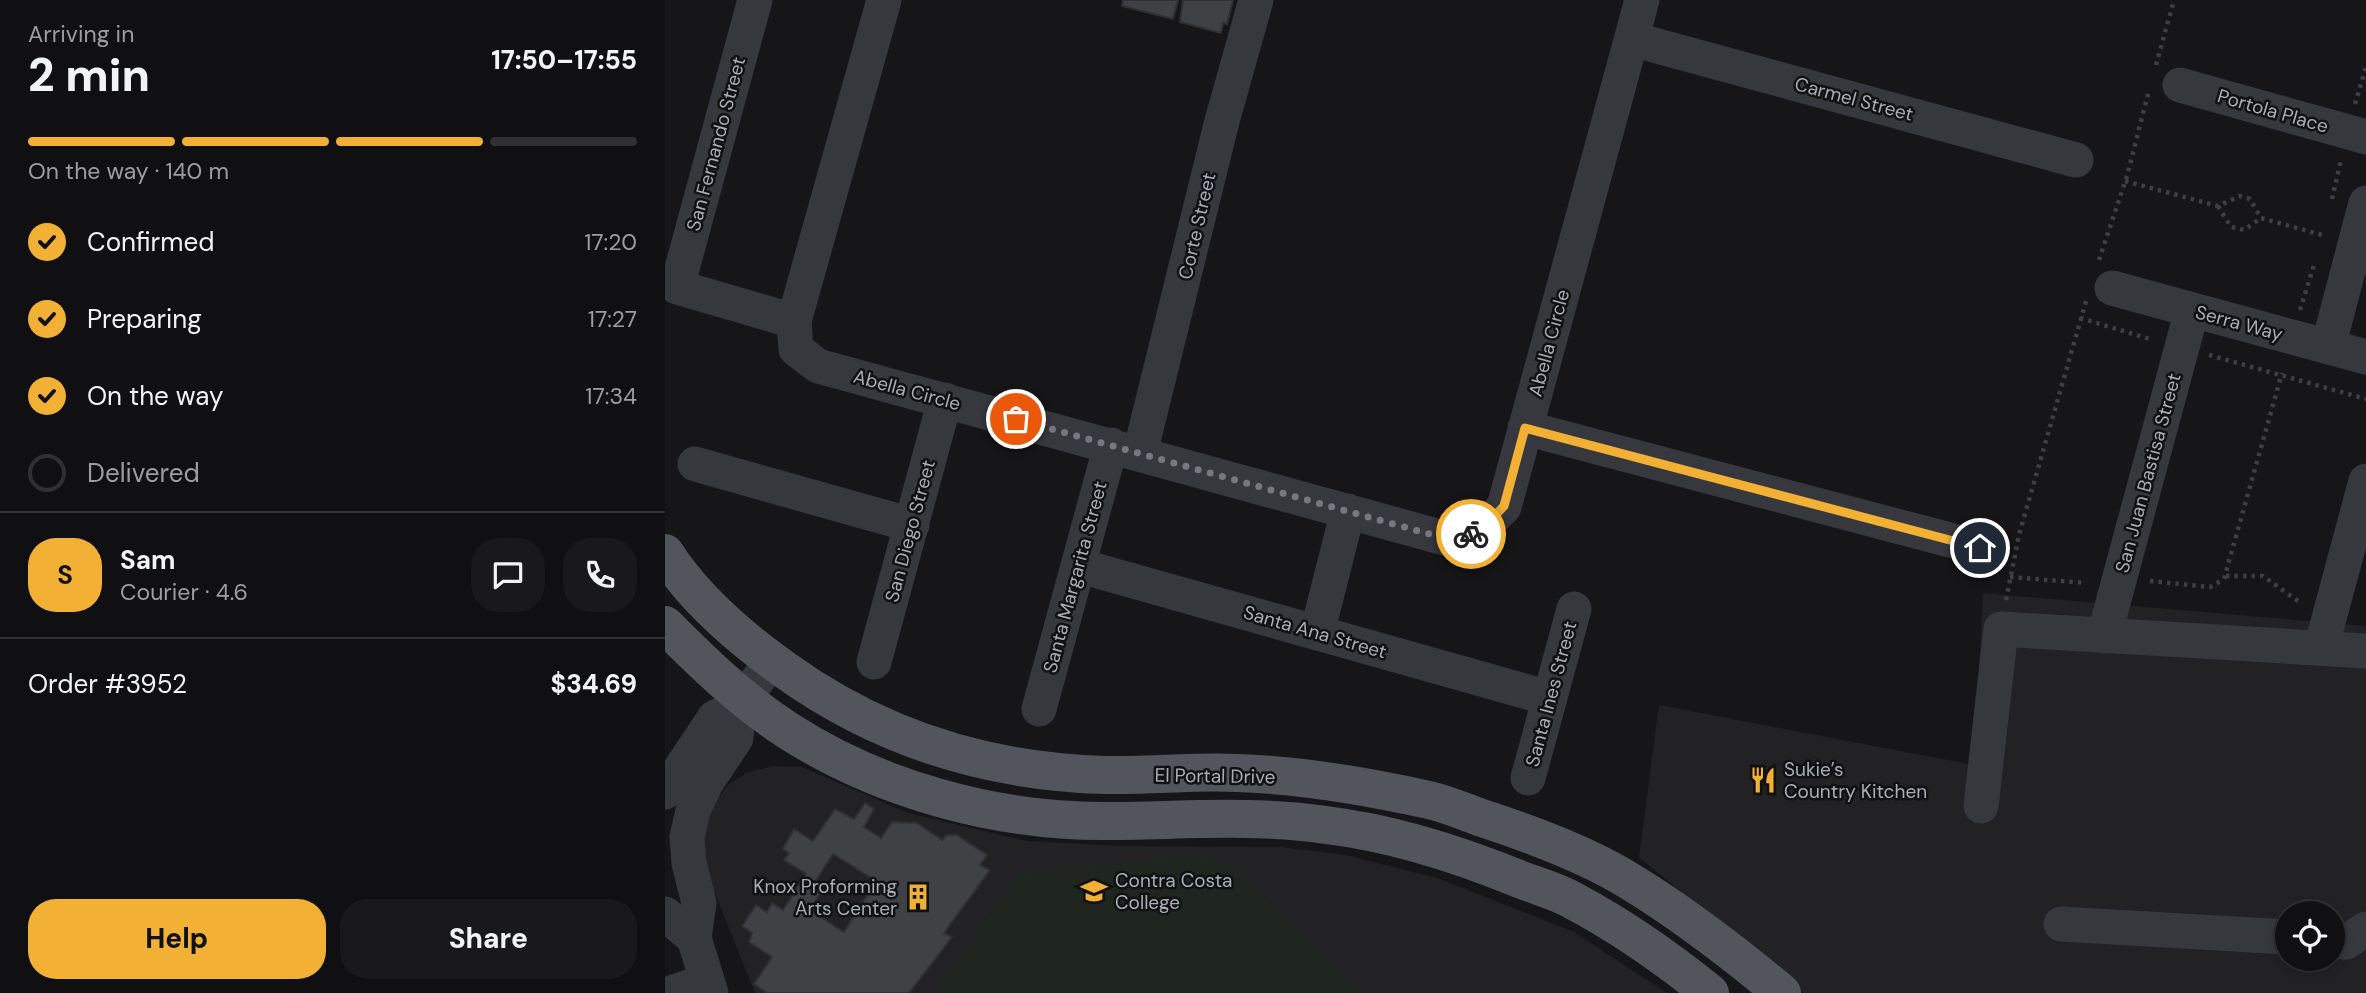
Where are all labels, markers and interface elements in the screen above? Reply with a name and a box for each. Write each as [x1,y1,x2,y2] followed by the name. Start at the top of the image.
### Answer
[28,19,134,49] text: Arriving in
[491,43,637,77] text: 17:50–17:55
[28,45,150,105] text: 2 min
[681,54,751,234] street label: San Fernando Street
[1792,71,1916,127] street label: Carmel Street
[2215,83,2331,139] street label: Portola Place
[28,156,229,186] text: On the way · 140 m
[1173,170,1221,282] street label: Corte Street
[28,223,66,261] icon: check
[87,225,214,259] text: Confirmed
[584,227,637,257] text: 17:20
[1523,287,1575,399] street label: Abella Circle
[2193,299,2286,347] street label: Serra Way
[28,300,66,338] icon: check
[87,302,202,336] text: Preparing
[588,304,637,334] text: 17:27
[851,364,963,416] street label: Abella Circle
[2109,370,2187,576] street label: San Juan Bastisa Street
[28,377,66,415] icon: check
[87,379,223,413] text: On the way
[585,381,637,411] text: 17:34
[986,389,1046,449] pin
[997,400,1035,438] icon: bag
[87,456,200,490] text: Delivered
[879,457,941,605] street label: San Diego Street
[1037,478,1113,676] street label: Santa Margarita Street
[1436,499,1506,569] courier
[1452,515,1490,553] icon: bike
[1950,518,2010,578] pin
[1961,529,1999,567] icon: home
[471,538,545,612] button: chat
[563,538,637,612] button: phone
[120,543,175,577] text: Sam
[57,558,73,592] text: S
[120,577,248,607] text: Courier · 4.6
[1240,600,1390,664] street label: Santa Ana Street
[1520,618,1582,770] street label: Santa Ines Street
[28,667,187,701] text: Order #3952
[550,667,637,701] text: $34.69
[1784,757,1927,804] place label: Sukie’s Country Kitchen
[1154,762,1276,790] street label: El Portal Drive
[1748,765,1778,795] restaurant icon: Sukie’s Country Kitchen
[1115,868,1232,915] place label: Contra Costa College
[753,874,897,921] place label: Knox Proforming Arts Center
[1079,876,1109,906] school or university icon: Contra Costa College
[903,882,933,912] building icon: Knox Proforming Arts Center
[28,899,326,979] button: Help
[340,899,637,979] button: Share
[2275,901,2345,971] map controls
[2275,901,2345,971] button: locate

